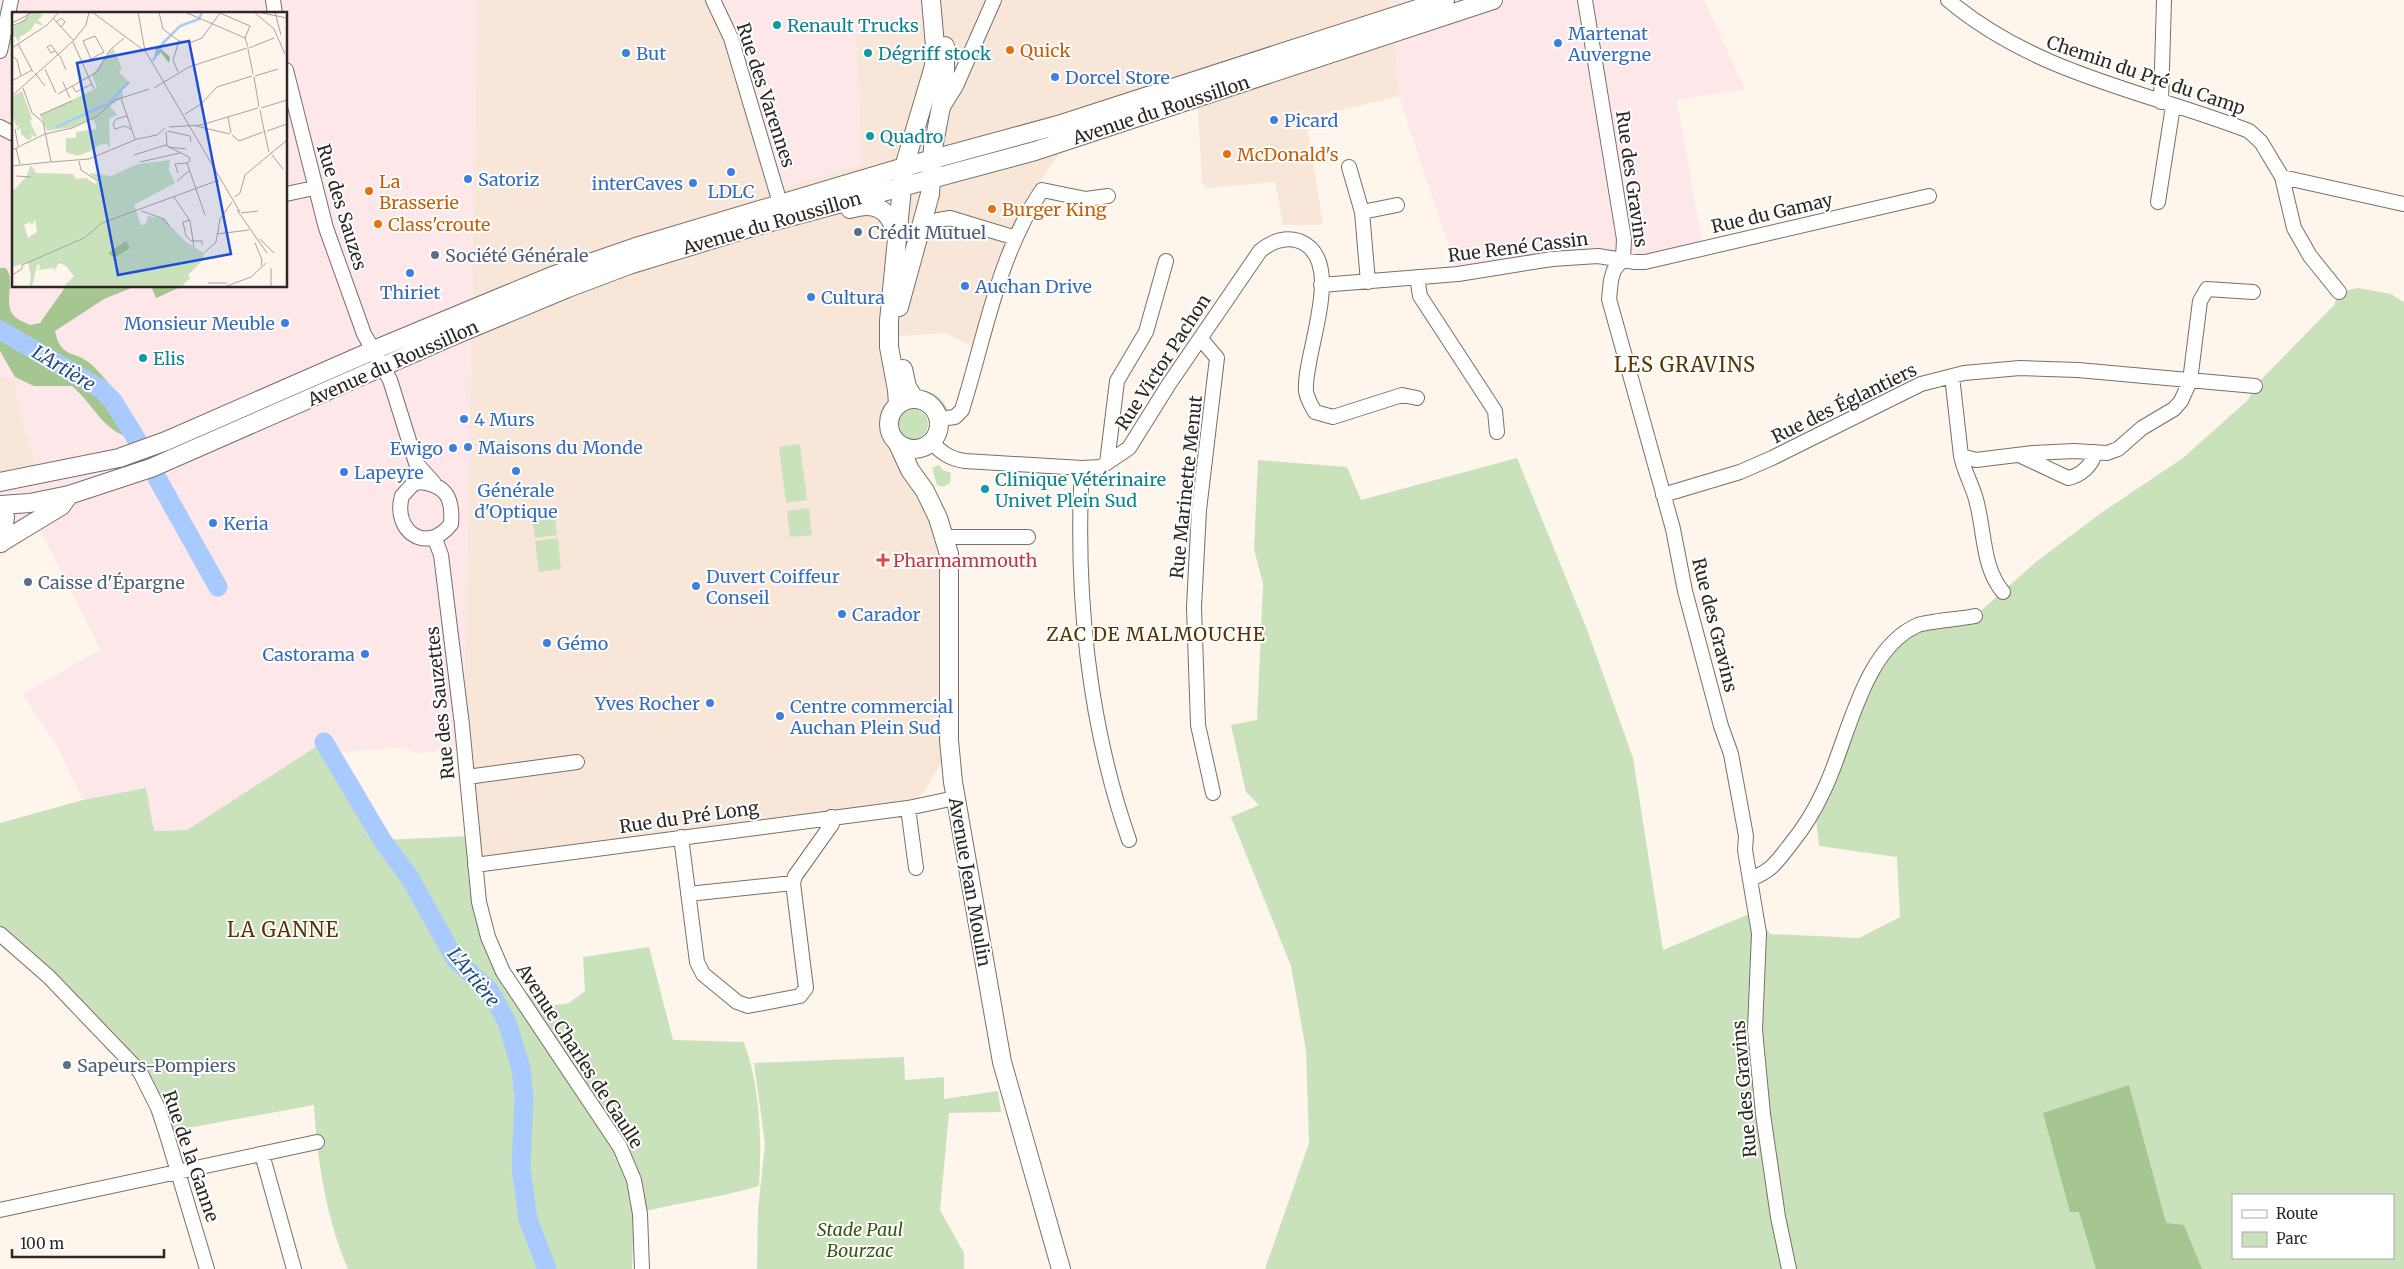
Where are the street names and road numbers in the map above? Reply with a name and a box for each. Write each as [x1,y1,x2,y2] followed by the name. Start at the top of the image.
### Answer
[732,20,800,170] street label: Rue des Varennes
[2044,30,2248,120] street label: Chemin du Pré du Camp
[1069,71,1252,150] street label: Avenue du Roussillon
[1611,109,1653,249] street label: Rue des Gravins
[312,141,372,273] street label: Rue des Sauzes
[679,186,864,260] street label: Avenue du Roussillon
[1709,188,1835,238] street label: Rue du Gamay
[1446,227,1590,267] street label: Rue René Cassin
[1110,290,1216,434] street label: Rue Victor Pachon
[303,315,482,411] street label: Avenue du Roussillon
[1768,358,1921,448] street label: Rue des Églantiers
[1165,394,1207,580] street label: Rue Marinette Menut
[1687,555,1743,695] street label: Rue des Gravins
[421,625,459,781] street label: Rue des Sauzettes
[944,795,996,969] street label: Avenue Jean Moulin
[618,796,760,838] street label: Rue du Pré Long
[511,959,648,1153] street label: Avenue Charles de Gaulle
[1727,1019,1761,1159] street label: Rue des Gravins
[158,1087,224,1225] street label: Rue de la Ganne

